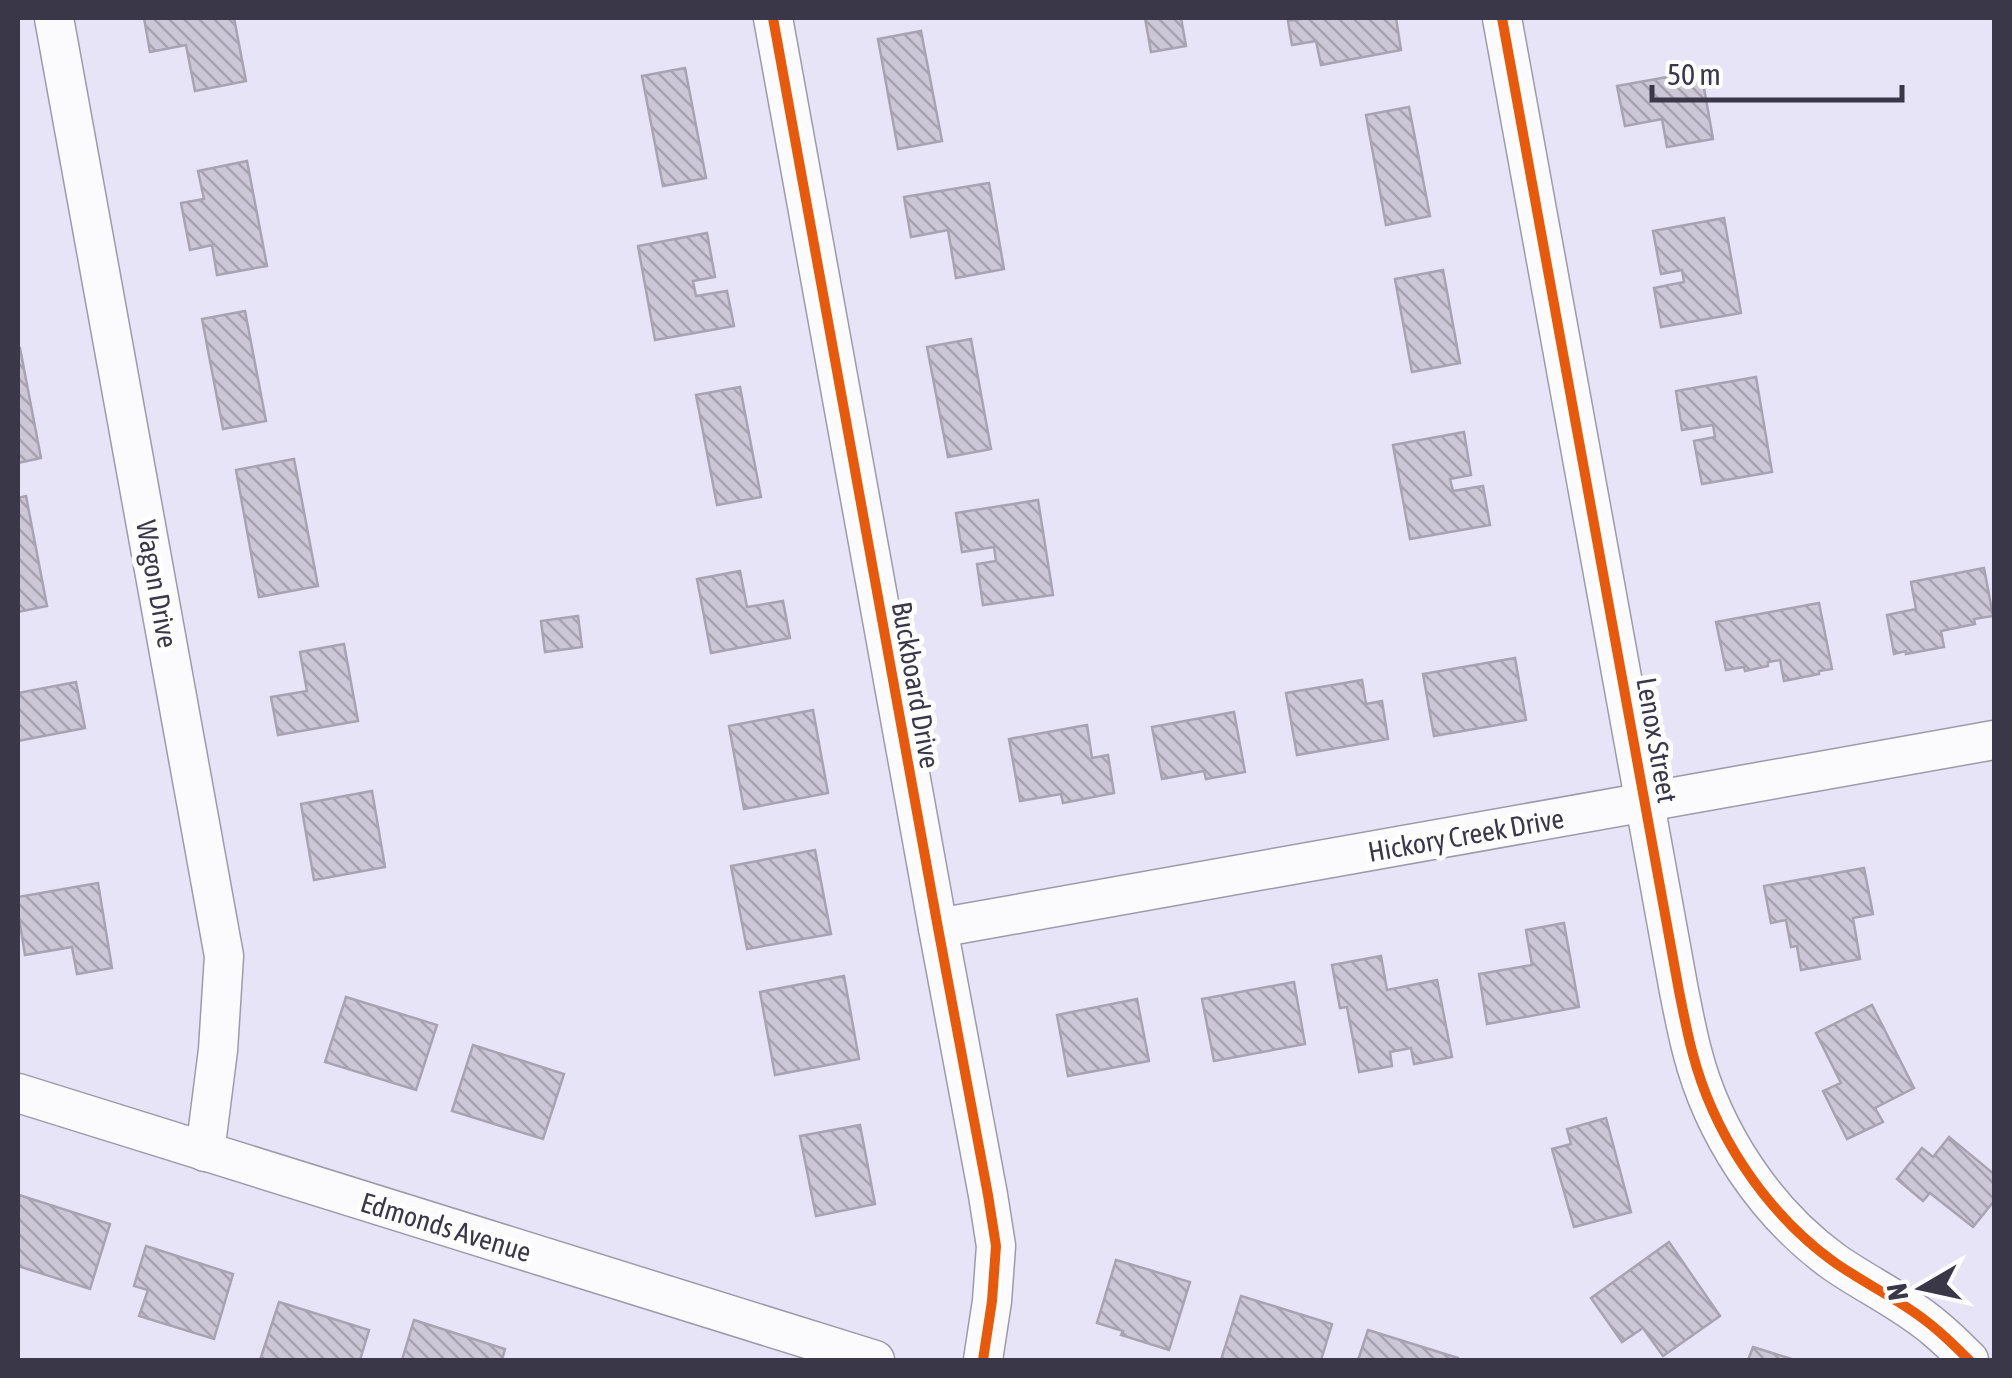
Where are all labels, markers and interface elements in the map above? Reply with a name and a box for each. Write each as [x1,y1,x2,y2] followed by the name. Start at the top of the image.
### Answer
[1652,40,1902,102] scale bar
[1667,57,1721,91] text: 50 m
[130,518,184,650] street label: Wagon Drive
[886,599,946,771] street label: Buckboard Drive
[1630,675,1684,805] street label: Lenox Street
[1366,802,1566,868] street label: Hickory Creek Drive
[357,1186,535,1268] street label: Edmonds Avenue
[1872,1238,1972,1338] north arrow
[1880,1281,1914,1303] text: N

